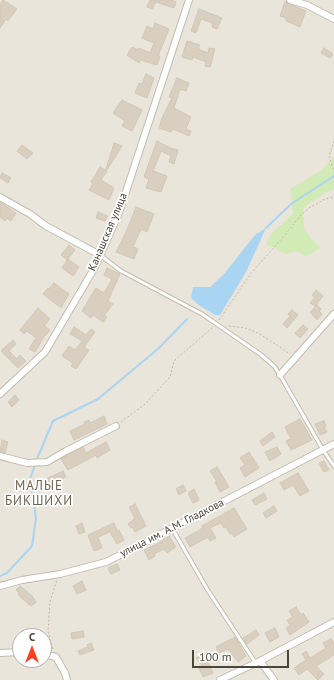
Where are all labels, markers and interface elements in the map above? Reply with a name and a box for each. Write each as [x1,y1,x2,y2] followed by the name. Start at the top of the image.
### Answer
[86,191,130,273] street label: Канашская улица
[5,478,73,509] district label: МАЛЫЕ БИКШИХИ
[118,496,226,560] street label: улица им. А.М. Гладкова
[12,628,52,668] north arrow
[29,630,35,644] text: С
[194,642,291,668] scale bar
[199,649,232,664] text: 100 m

